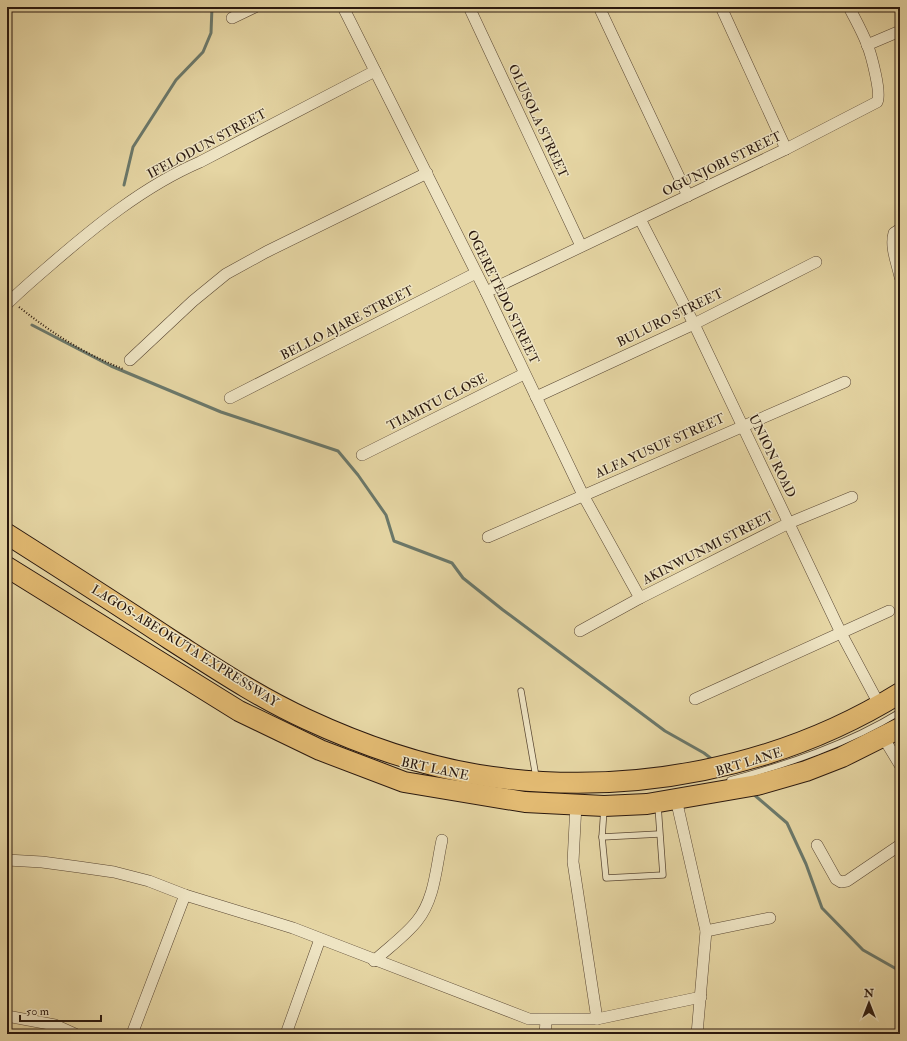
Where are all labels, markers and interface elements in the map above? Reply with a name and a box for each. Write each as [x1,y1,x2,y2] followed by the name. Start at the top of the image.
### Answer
[505,62,571,181] street label: OLUSOLA STREET
[145,106,270,182] street label: IFELODUN STREET
[660,128,785,200] street label: OGUNJOBI STREET
[464,227,543,367] street label: OGERETEDO STREET
[278,282,417,364] street label: BELLO AJARE STREET
[614,285,726,351] street label: BULURO STREET
[384,370,490,434] street label: TIAMIYU CLOSE
[592,410,727,482] street label: ALFA YUSUF STREET
[745,412,799,500] street label: UNION ROAD
[639,508,777,589] street label: AKINWUNMI STREET
[88,581,283,711] street label: LAGOS-ABEOKUTA EXPRESSWAY
[714,744,784,780] street label: BRT LANE
[400,754,470,784] street label: BRT LANE
[849,983,889,1023] north arrow
[863,987,875,1000] text: N
[20,997,101,1023] scale bar
[26,1004,50,1019] text: 50 m

